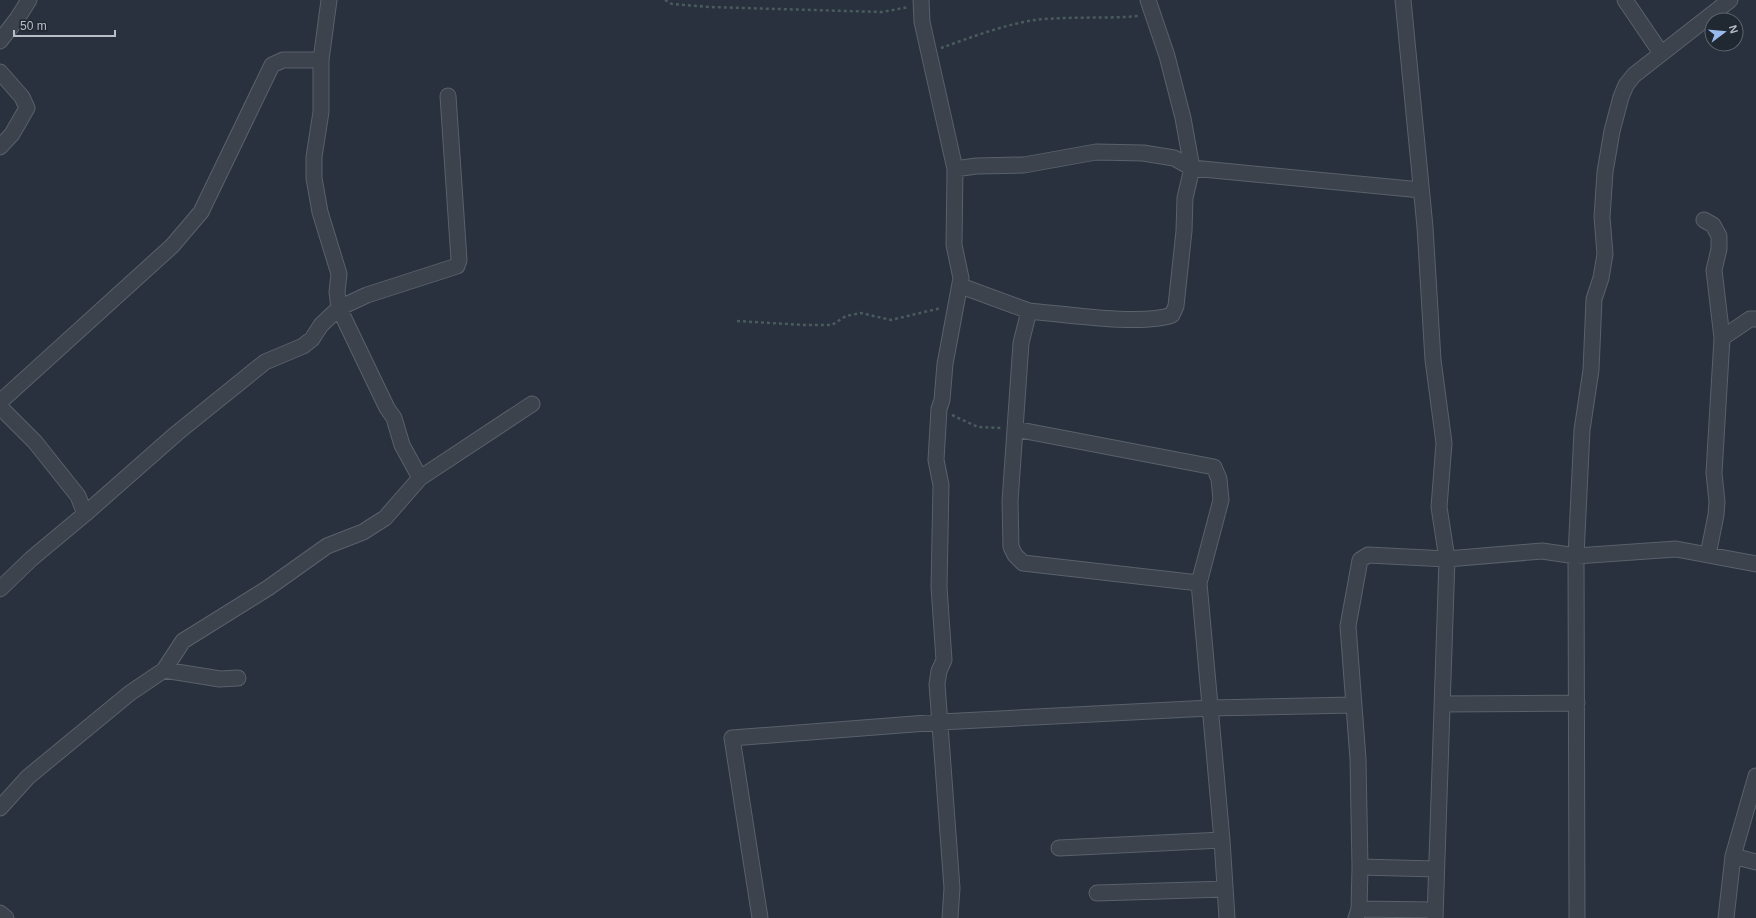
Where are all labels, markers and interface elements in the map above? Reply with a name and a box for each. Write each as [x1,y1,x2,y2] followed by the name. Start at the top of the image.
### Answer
[14,12,115,38] scale bar
[1704,12,1744,52] north arrow
[20,19,47,33] text: 50 m
[1727,24,1740,35] text: N

